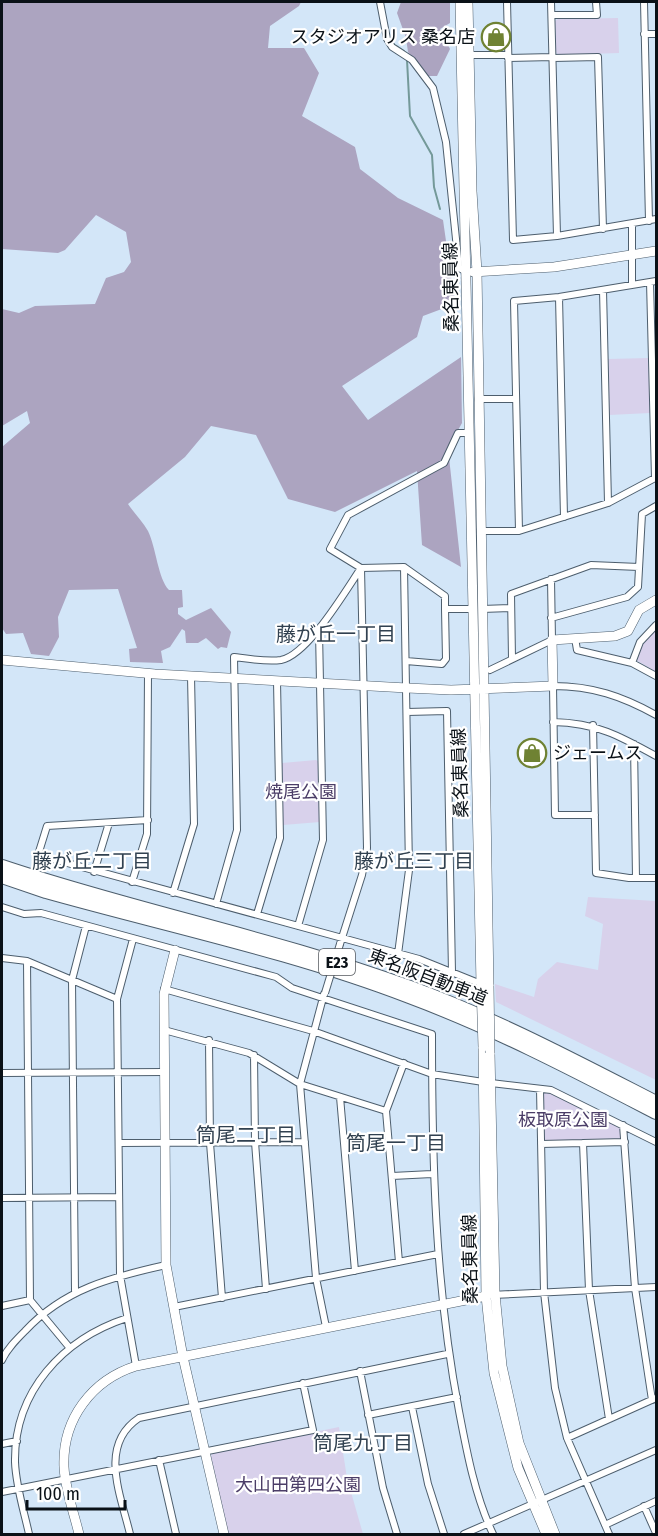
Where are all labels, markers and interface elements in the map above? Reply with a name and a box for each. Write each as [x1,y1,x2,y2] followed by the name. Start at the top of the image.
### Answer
[480,21,512,53] shop icon: スタジオアリス 桑名店
[291,26,475,48] place label: スタジオアリス 桑名店
[439,242,463,332] street label: 桑名東員線
[276,622,396,646] district label: 藤が丘一丁目
[447,728,473,818] street label: 桑名東員線
[516,737,548,769] shop icon: ジェームス
[553,742,642,764] place label: ジェームス
[265,781,337,803] park label: 焼尾公園
[32,849,152,873] district label: 藤が丘二丁目
[354,849,474,873] district label: 藤が丘三丁目
[365,944,491,1010] street label: 東名阪自動車道
[319,949,355,975] road number: E23
[518,1109,608,1131] park label: 板取原公園
[196,1123,296,1147] district label: 筒尾二丁目
[346,1131,446,1155] district label: 筒尾一丁目
[458,1214,482,1304] street label: 桑名東員線
[313,1431,413,1455] district label: 筒尾九丁目
[27,1473,124,1511] scale bar
[235,1474,361,1496] park label: 大山田第四公園
[36,1483,80,1505] text: 100 m

